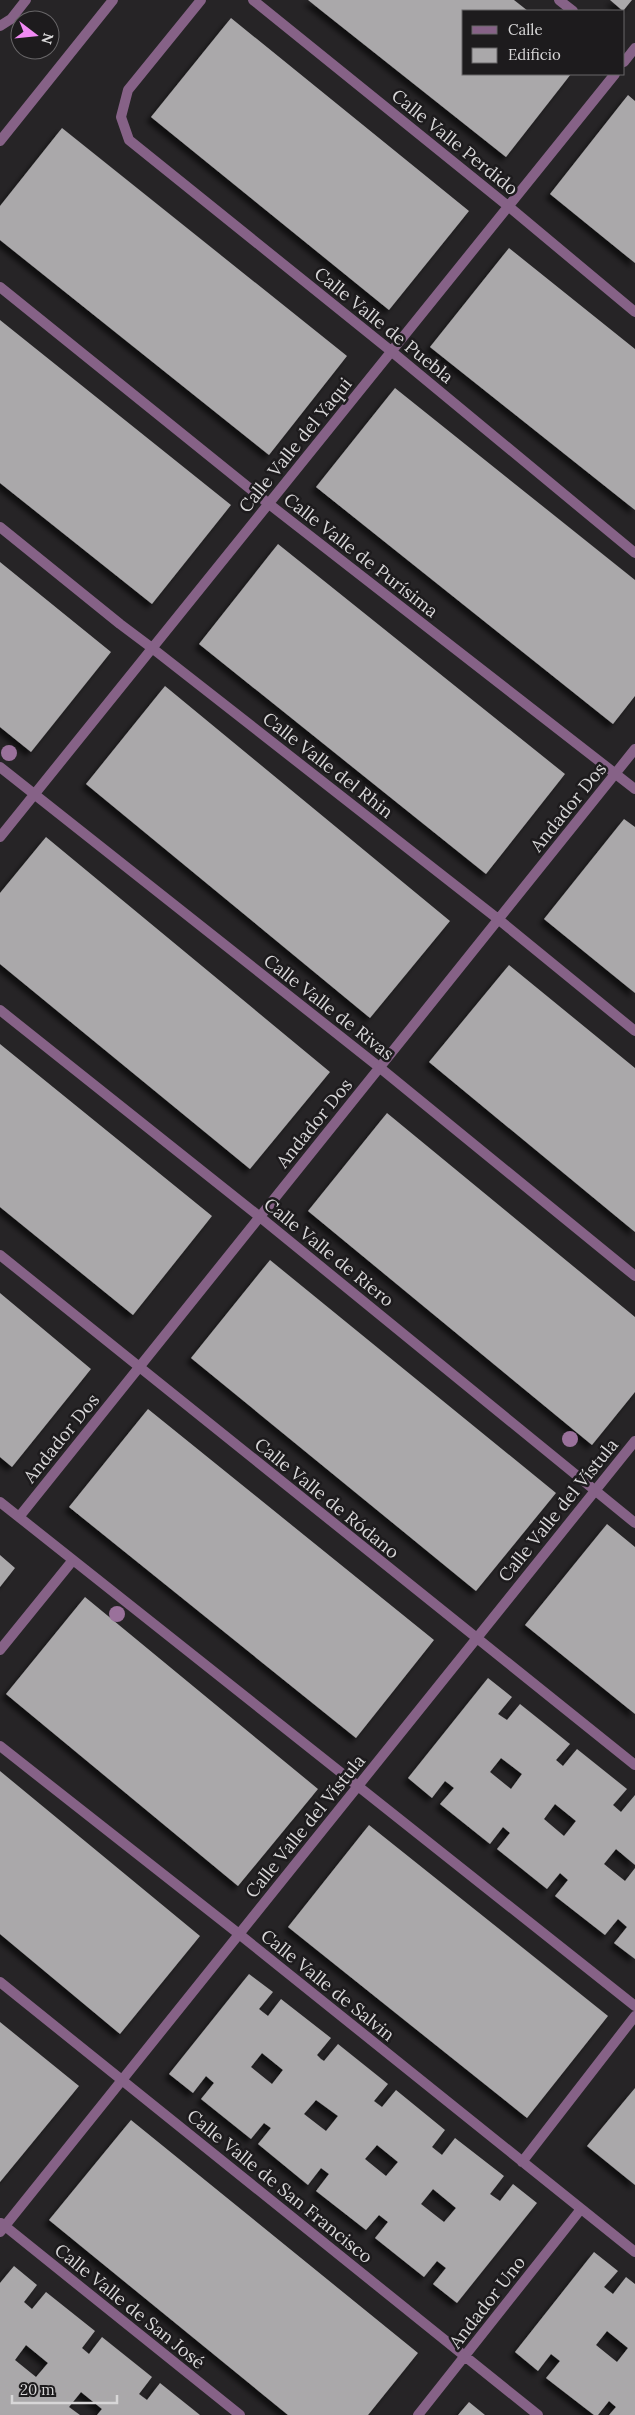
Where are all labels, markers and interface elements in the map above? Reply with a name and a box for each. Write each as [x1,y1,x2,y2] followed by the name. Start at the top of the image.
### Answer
[10,10,60,60] north arrow
[462,10,625,75] legend
[508,20,543,39] text: Calle
[37,31,58,46] text: N
[508,45,561,64] text: Edificio
[387,84,523,200] street label: Calle Valle Perdido
[310,262,458,388] street label: Calle Valle de Puebla
[233,373,357,517] street label: Calle Valle del Yaqui
[279,488,443,622] street label: Calle Valle de Purísima
[258,707,398,823] street label: Calle Valle del Rhin
[524,758,611,857] street label: Andador Dos
[259,949,399,1065] street label: Calle Valle de Rivas
[270,1074,357,1173] street label: Andador Dos
[259,1193,399,1311] street label: Calle Valle de Riero
[17,1389,104,1488] street label: Andador Dos
[250,1433,404,1563] street label: Calle Valle de Ródano
[493,1434,623,1586] street label: Calle Valle del Vístula
[240,1750,370,1902] street label: Calle Valle del Vístula
[256,1924,400,2046] street label: Calle Valle de Salvin
[183,2104,377,2268] street label: Calle Valle de San Francisco
[50,2238,210,2374] street label: Calle Valle de San José
[443,2251,530,2354] street label: Andador Uno
[12,2372,118,2404] scale bar
[20,2380,55,2399] text: 20 m

